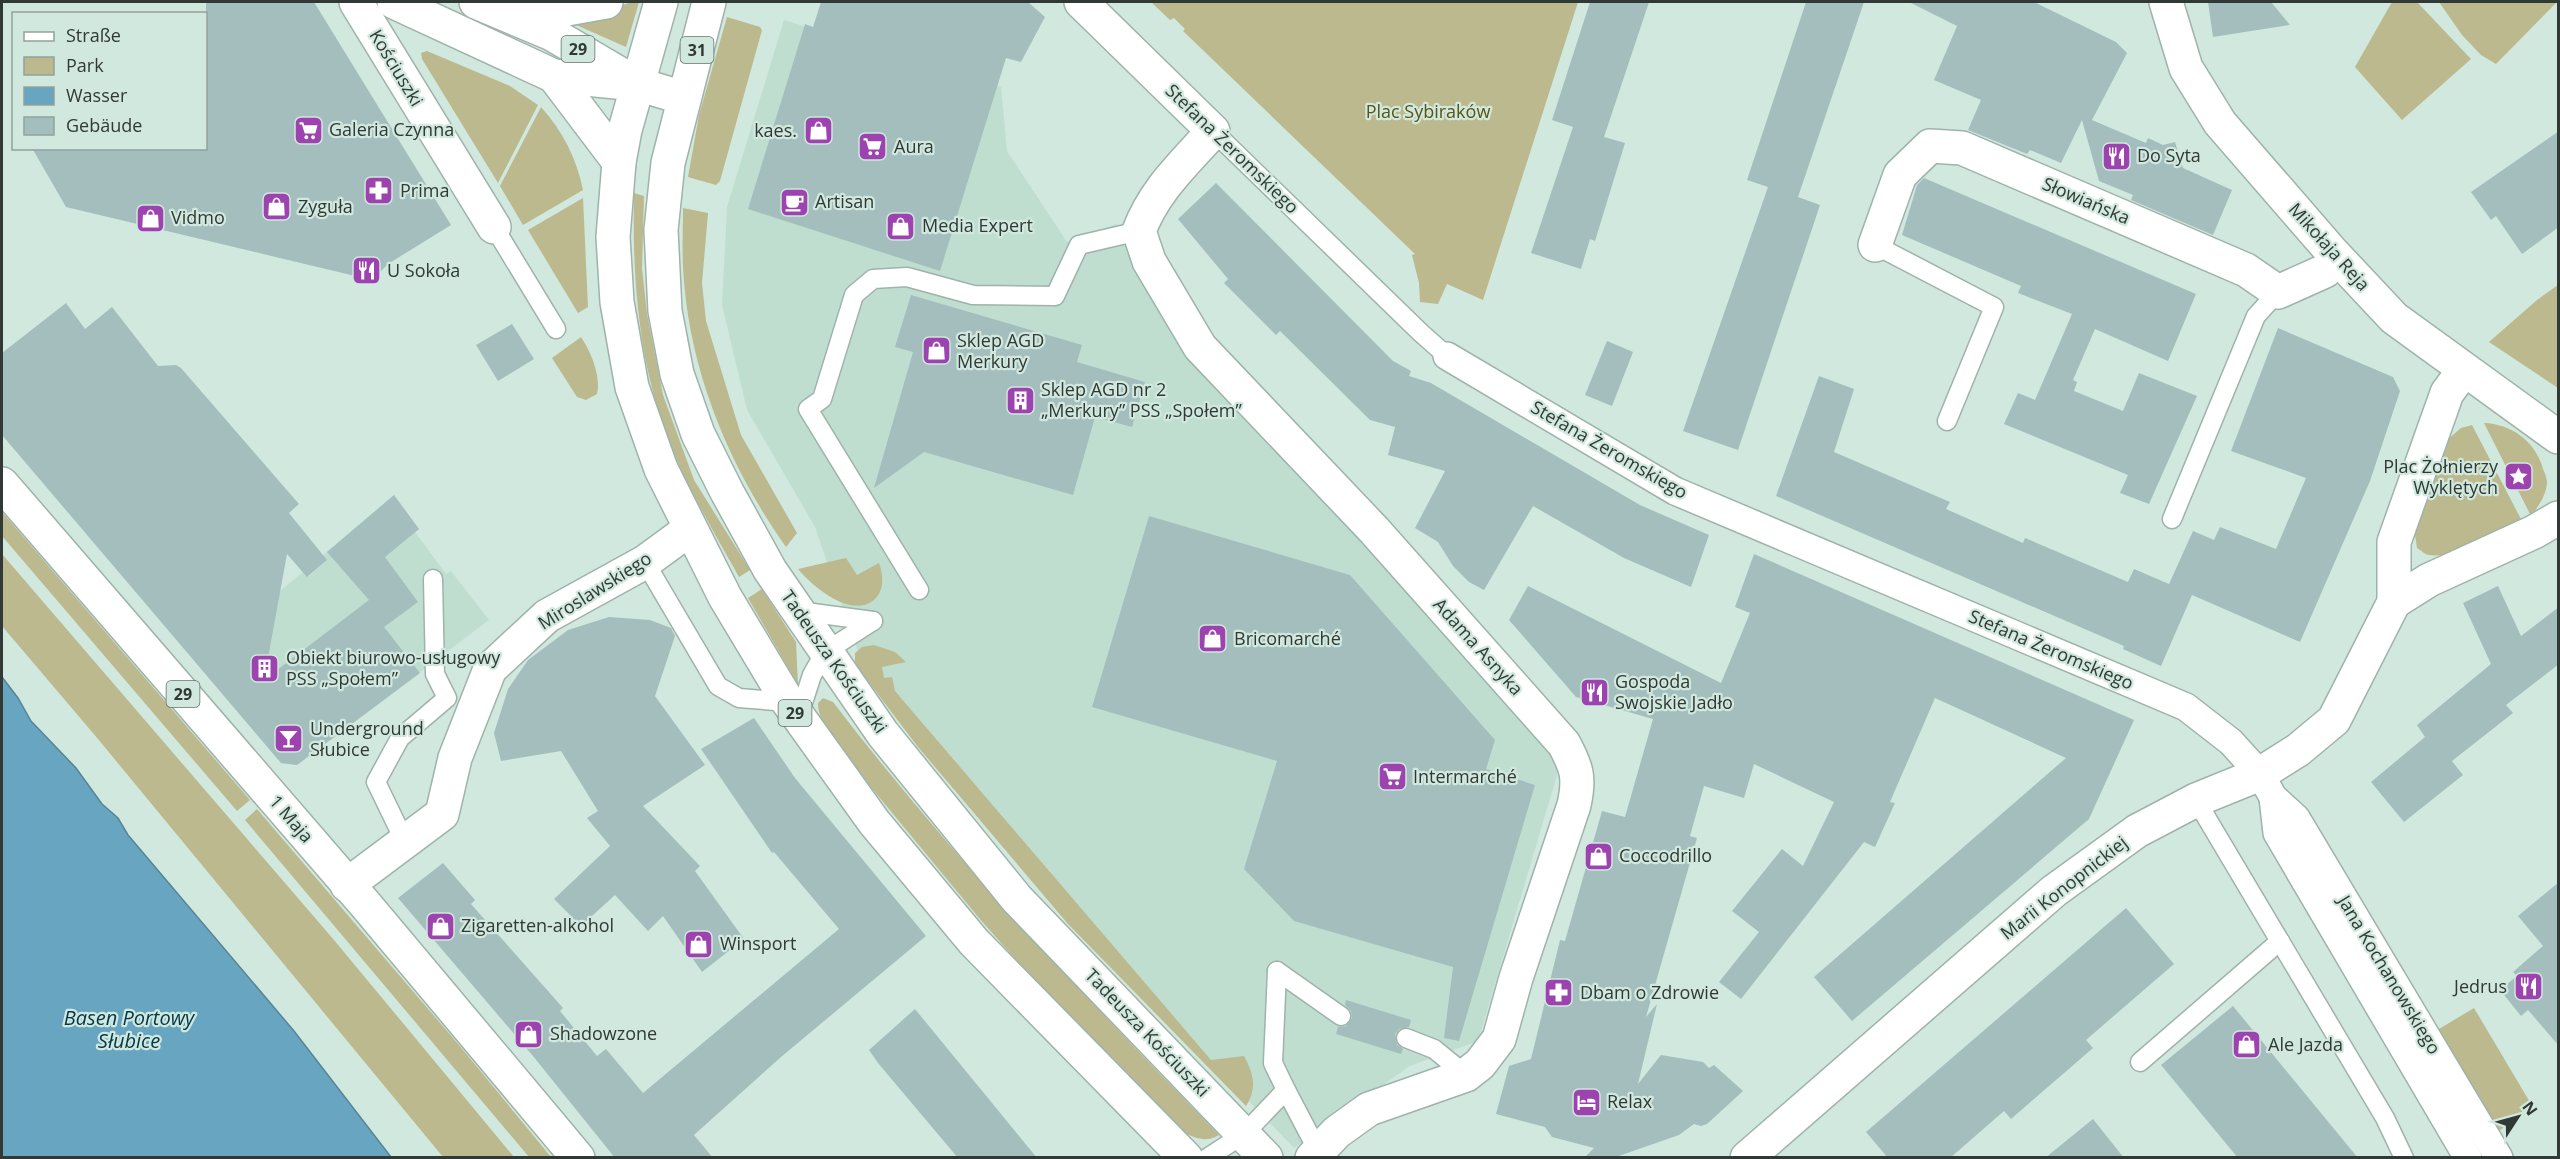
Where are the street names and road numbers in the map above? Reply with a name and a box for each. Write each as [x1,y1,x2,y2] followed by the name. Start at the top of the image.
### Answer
[365,25,429,110] street label: Kościuszki
[562,36,594,62] road number: 29
[680,37,714,63] road number: 31
[1161,78,1305,218] street label: Stefana Żeromskiego
[2039,171,2134,229] street label: Słowiańska
[2284,197,2376,295] street label: Mikołaja Reja
[1527,395,1692,504] street label: Stefana Żeromskiego
[533,546,656,635] street label: Miroslawskiego
[776,585,893,738] street label: Tadeusza Kościuszki
[1429,593,1529,700] street label: Adama Asnyka
[1965,604,2137,695] street label: Stefana Żeromskiego
[166,681,200,707] road number: 29
[778,700,812,726] road number: 29
[264,789,319,847] street label: 1 Maja
[1995,830,2132,944] street label: Marii Konopnickiej
[2332,889,2447,1058] street label: Jana Kochanowskiego
[1080,963,1215,1102] street label: Tadeusza Kościuszki

